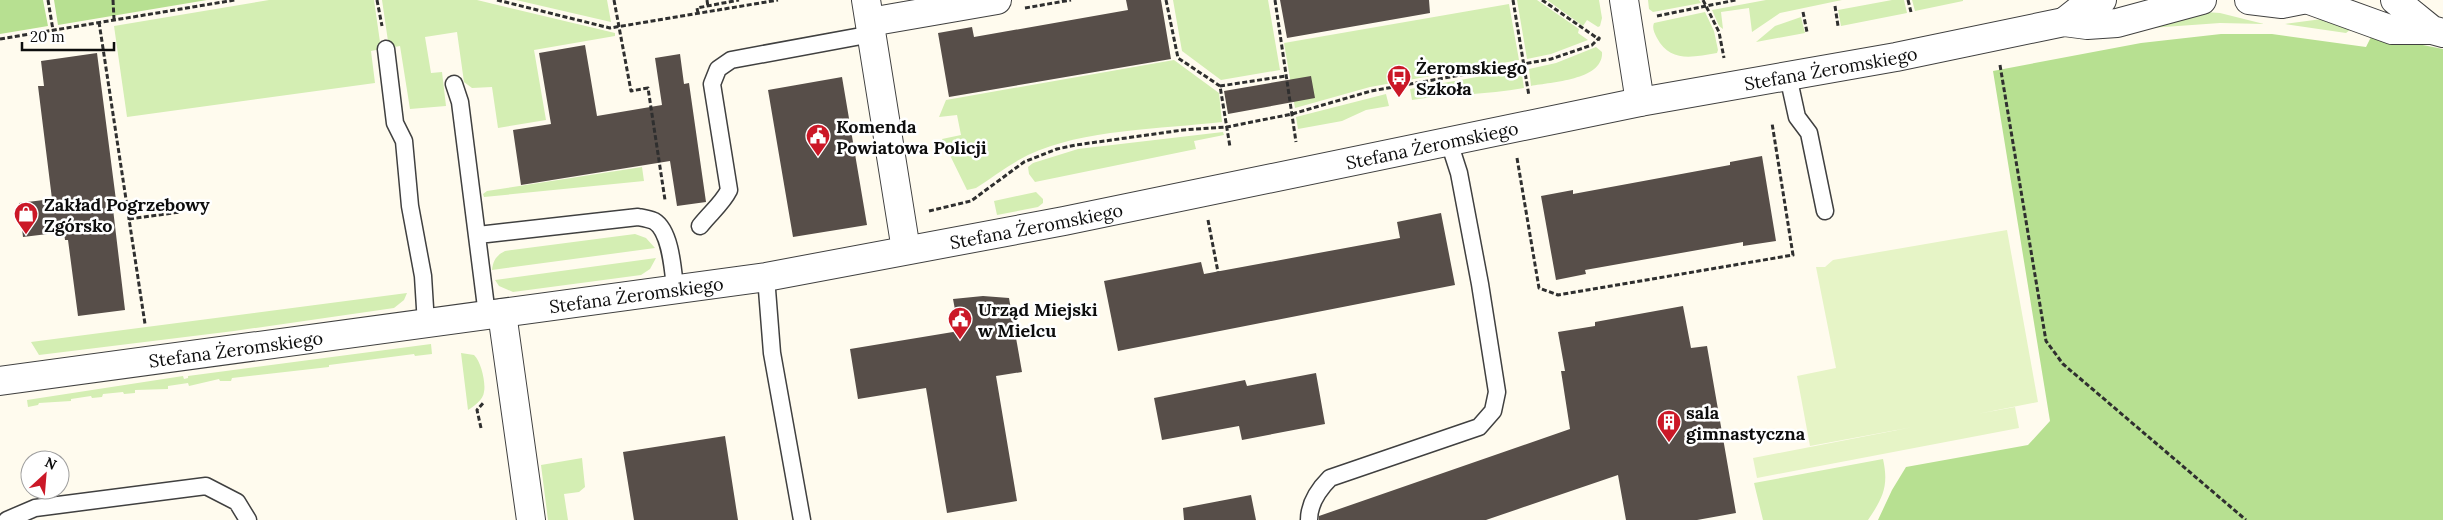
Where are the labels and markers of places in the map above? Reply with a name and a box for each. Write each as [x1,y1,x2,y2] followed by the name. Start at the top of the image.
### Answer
[1416,56,1527,100] place label: Żeromskiego Szkoła
[1386,64,1412,98] bus stop icon: Żeromskiego Szkoła
[836,115,987,159] place label: Komenda Powiatowa Policji
[805,123,831,157] public building icon: Komenda Powiatowa Policji
[44,193,210,237] place label: Zakład Pogrzebowy Zgórsko
[13,201,39,235] shop icon: Zakład Pogrzebowy Zgórsko
[978,298,1098,342] place label: Urząd Miejski w Mielcu
[947,306,973,340] public building icon: Urząd Miejski w Mielcu
[1686,401,1806,445] place label: sala gimnastyczna
[1656,409,1682,443] building icon: sala gimnastyczna

